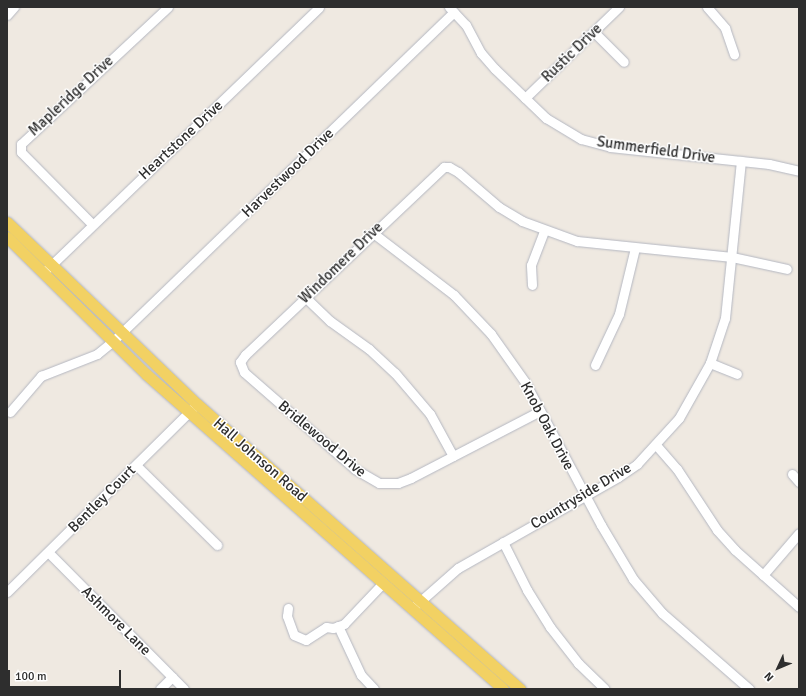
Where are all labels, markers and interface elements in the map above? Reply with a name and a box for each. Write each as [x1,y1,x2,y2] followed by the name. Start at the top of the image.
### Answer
[538,20,606,86] street label: Rustic Drive
[25,52,117,140] street label: Mapleridge Drive
[135,96,227,184] street label: Heartstone Drive
[238,125,338,221] street label: Harvestwood Drive
[596,133,716,167] street label: Summerfield Drive
[295,218,387,308] street label: Windomere Drive
[516,379,578,473] street label: Knob Oak Drive
[274,397,370,481] street label: Bridlewood Drive
[209,414,311,506] street label: Hall Johnson Road
[527,459,635,533] street label: Countryside Drive
[65,462,139,536] street label: Bentley Court
[78,583,154,659] street label: Ashmore Lane
[758,648,798,688] north arrow
[10,662,123,688] scale bar
[15,669,47,684] text: 100 m
[762,669,776,684] text: N

